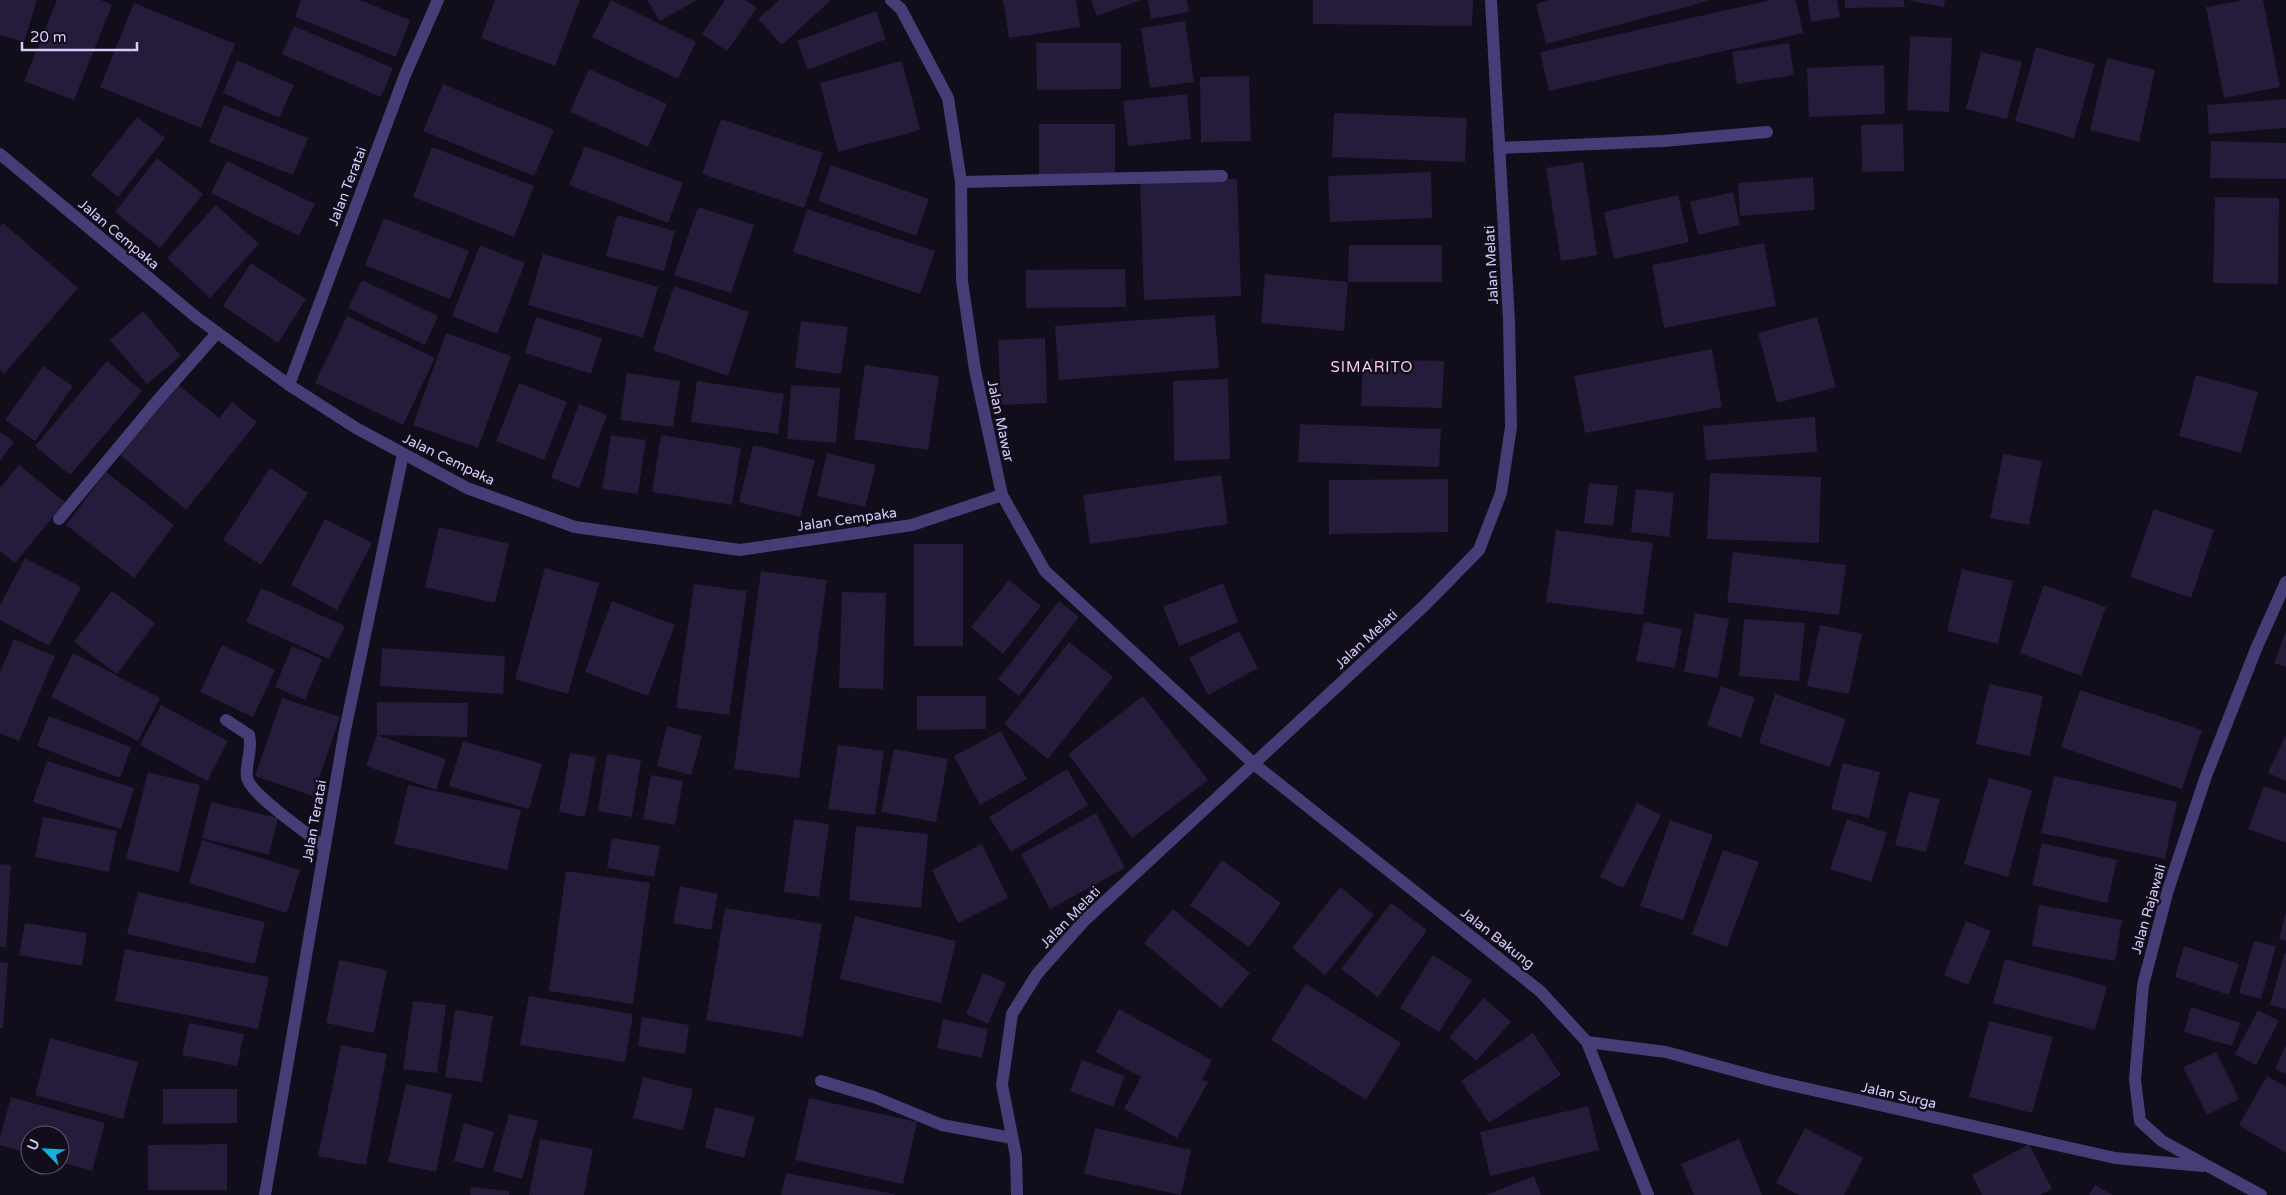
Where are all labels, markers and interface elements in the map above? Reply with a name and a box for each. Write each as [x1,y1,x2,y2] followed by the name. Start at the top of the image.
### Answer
[22,20,138,52] scale bar
[30,28,67,46] text: 20 m
[325,144,370,228] street label: Jalan Teratai
[75,196,163,273] street label: Jalan Cempaka
[1481,225,1502,305] street label: Jalan Melati
[1330,358,1414,376] district label: SIMARITO
[984,379,1018,464] street label: Jalan Mawar
[400,430,498,489] street label: Jalan Cempaka
[796,504,898,535] street label: Jalan Cempaka
[1332,606,1401,673] street label: Jalan Melati
[299,779,330,864] street label: Jalan Teratai
[2128,862,2169,956] street label: Jalan Rajawali
[1037,883,1104,952] street label: Jalan Melati
[1457,904,1538,972] street label: Jalan Bakung
[1860,1079,1938,1112] street label: Jalan Surga
[20,1125,70,1175] north arrow
[24,1137,44,1153] text: U

